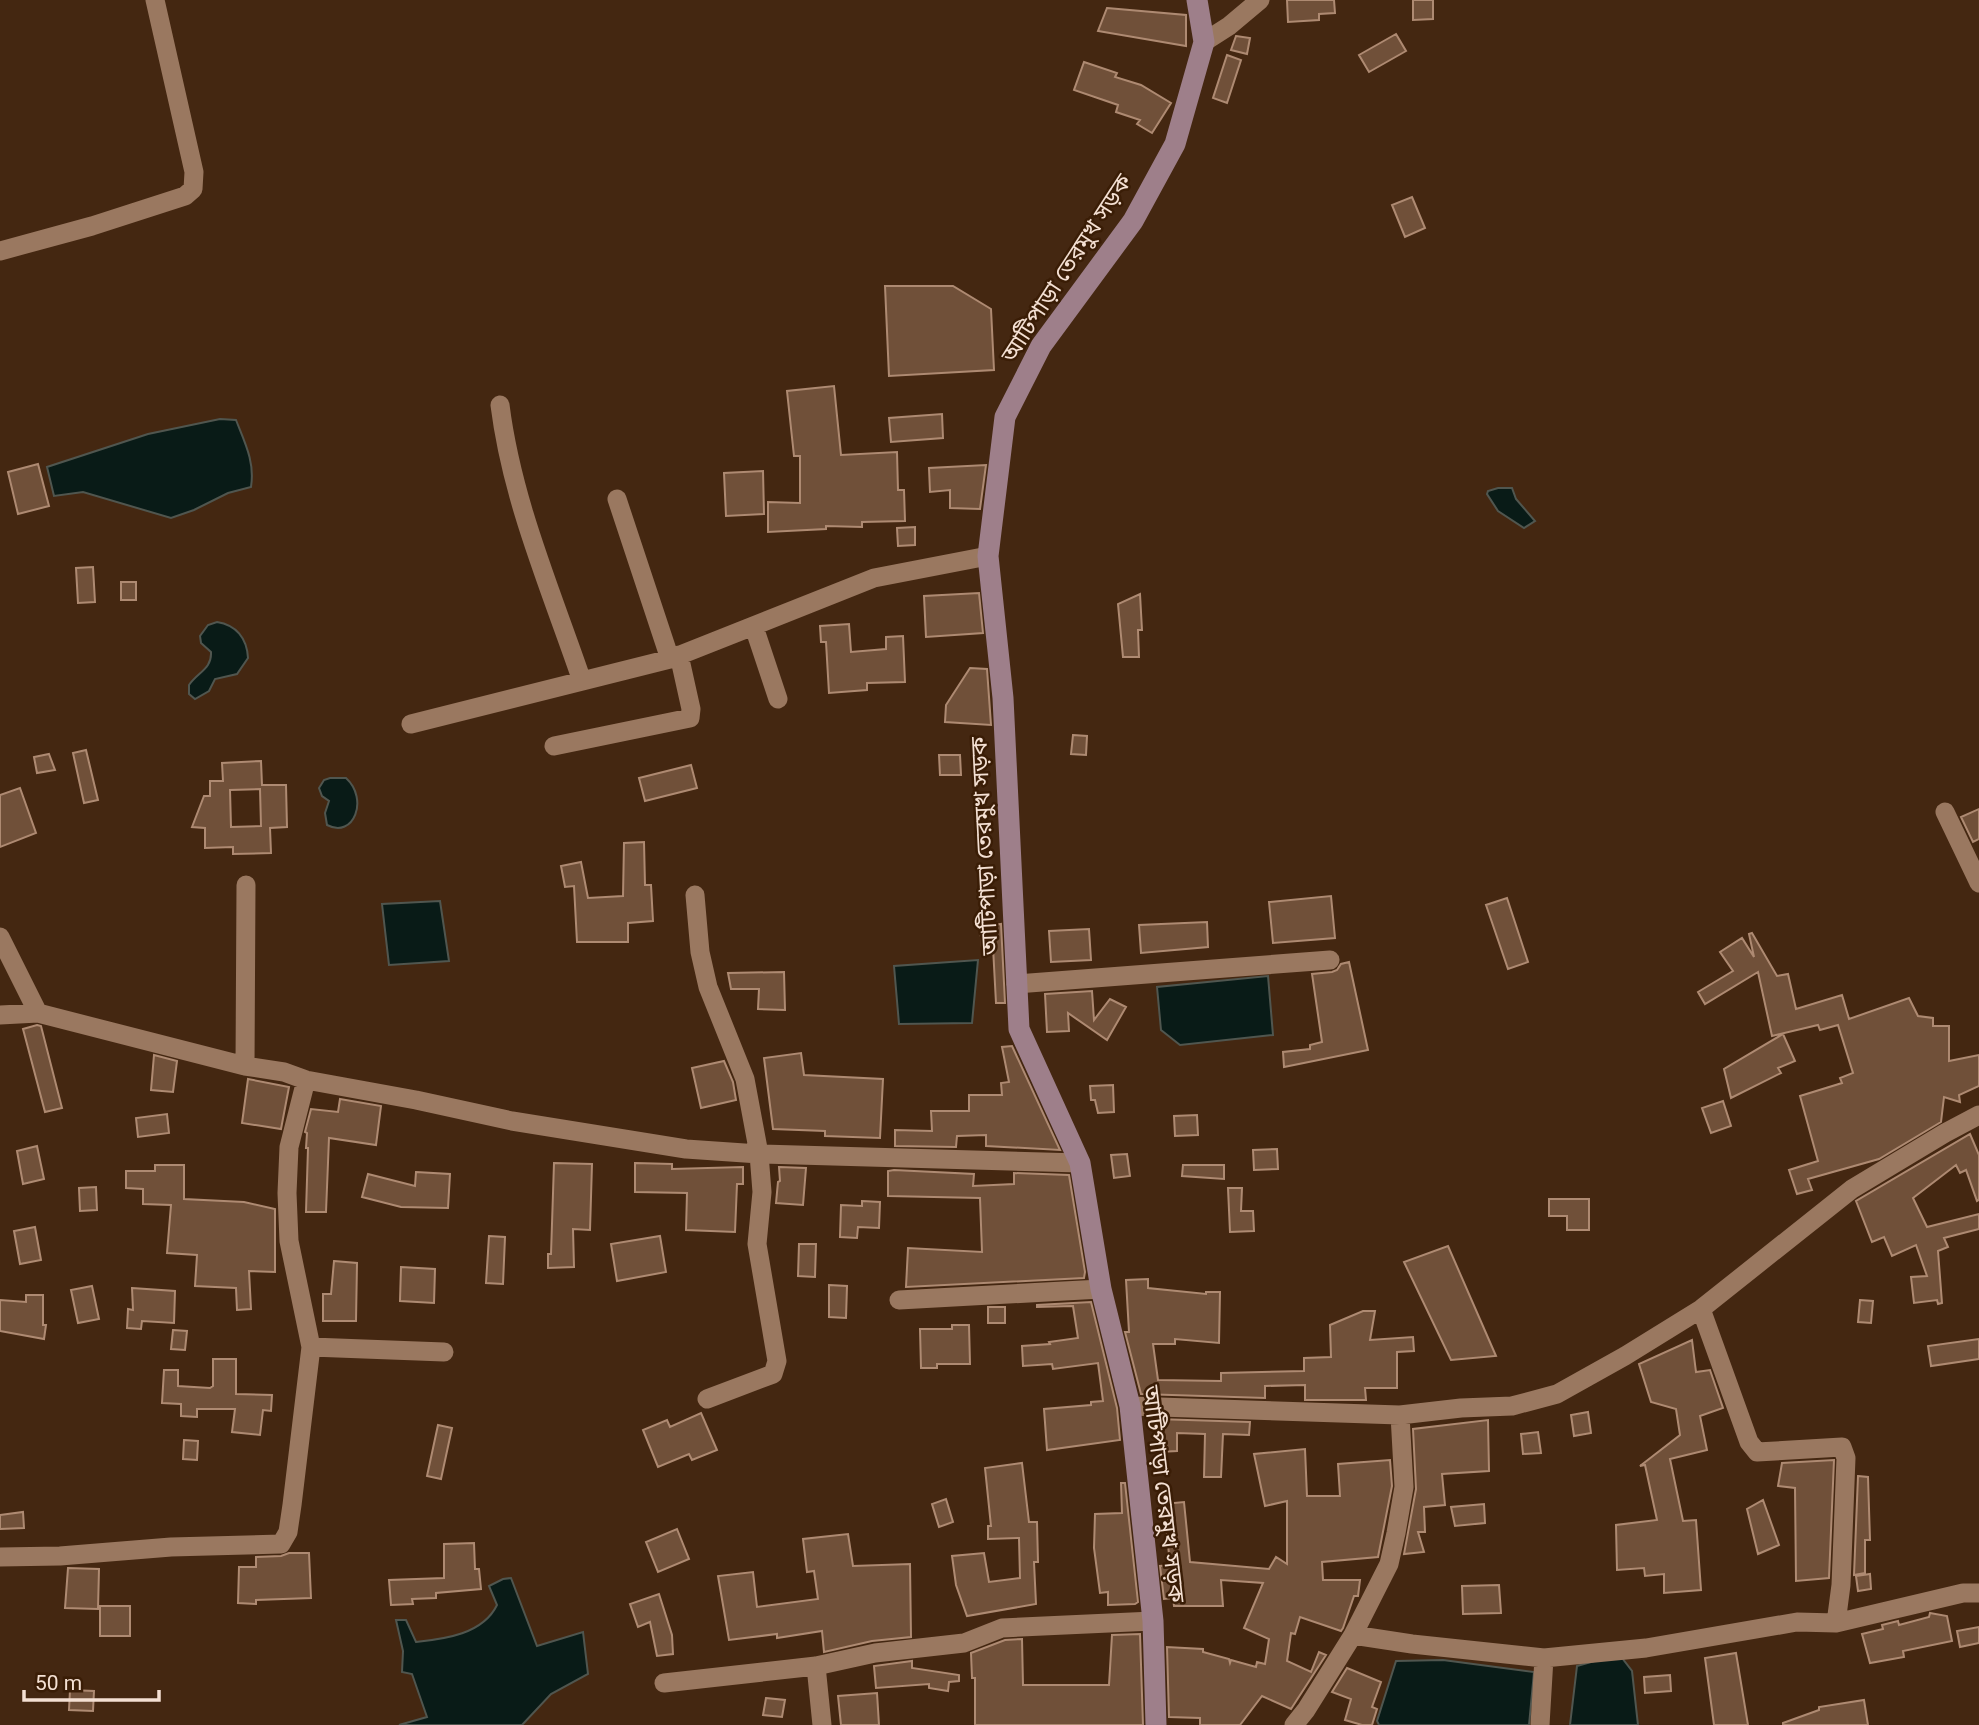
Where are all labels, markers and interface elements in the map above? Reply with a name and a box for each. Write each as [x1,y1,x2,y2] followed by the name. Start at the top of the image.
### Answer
[995,169,1138,368] street label: আটিপাড়া তেরমুখ সড়ক
[965,736,1004,957] street label: আটিপাড়া তেরমুখ সড়ক
[1137,1383,1190,1605] street label: আটিপাড়া তেরমুখ সড়ক
[24,1658,159,1702] scale bar
[35,1671,82,1695] text: 50 m

